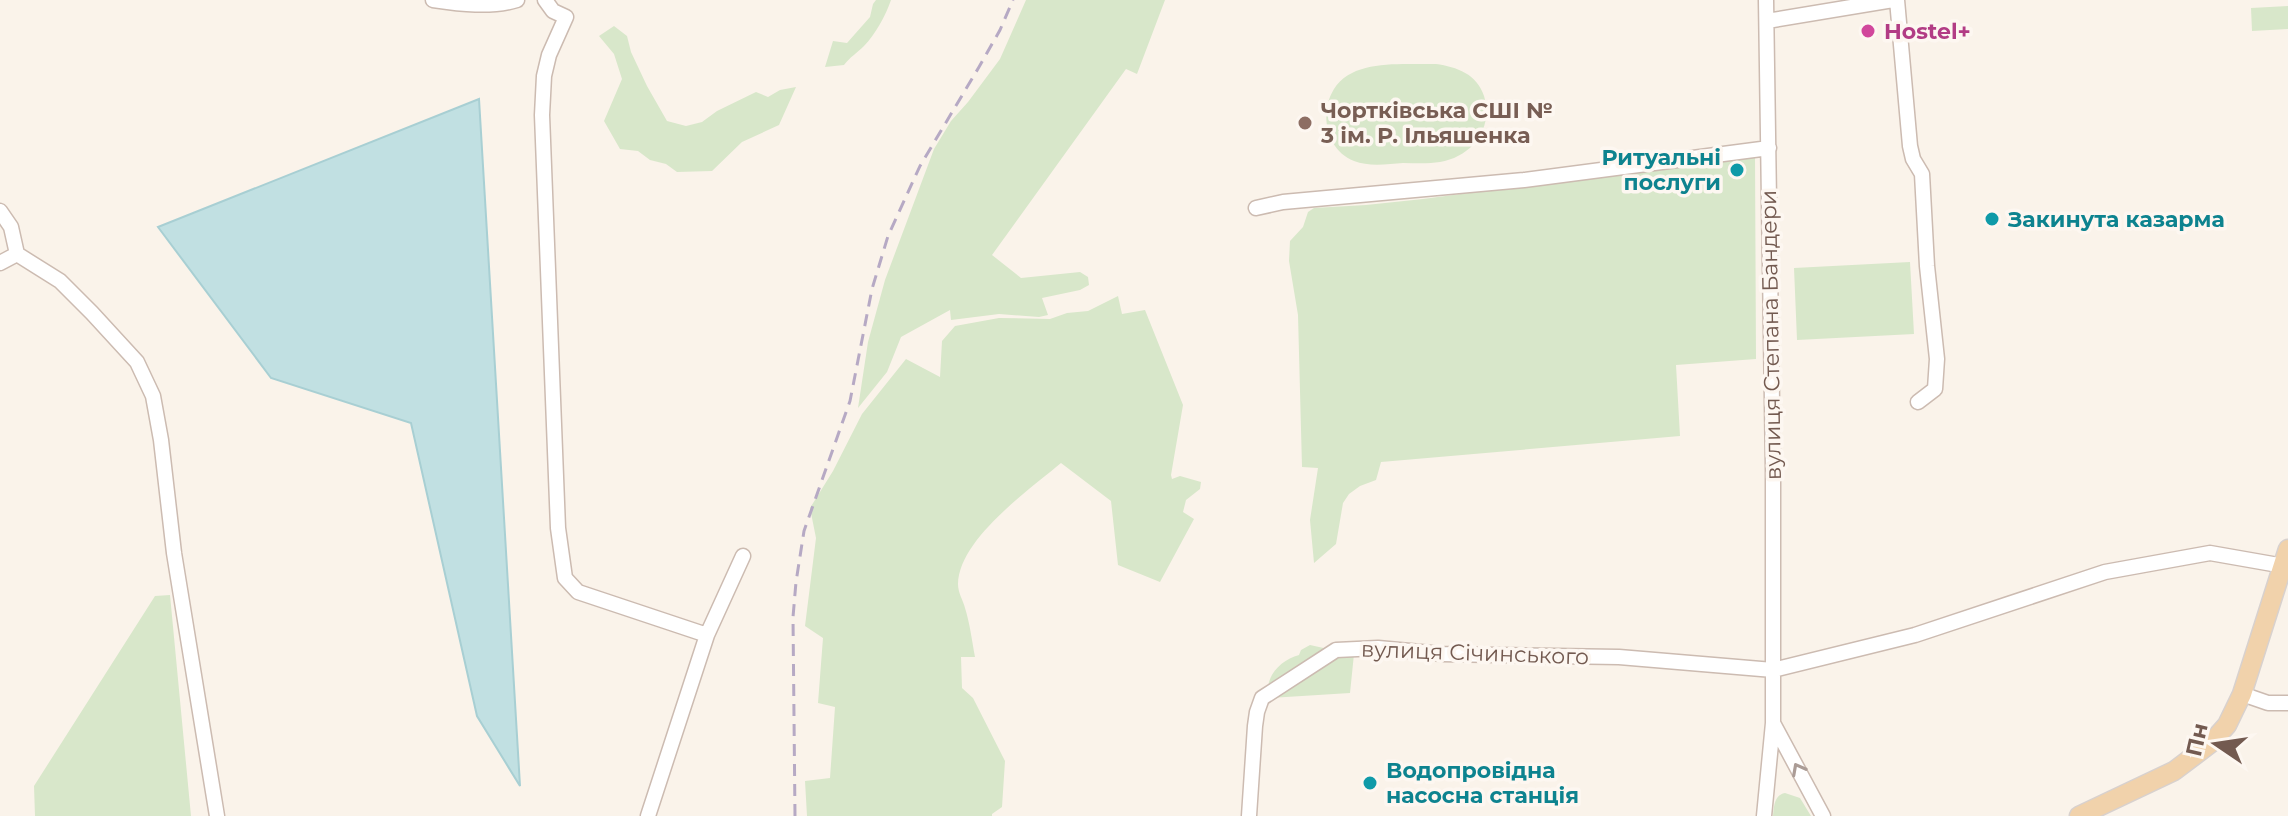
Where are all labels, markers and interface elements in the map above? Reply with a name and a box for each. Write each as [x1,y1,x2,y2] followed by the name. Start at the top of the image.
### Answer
[1884,18,1971,45] place label: Hostel+
[1859,22,1877,40] marker: Hostel+
[1320,97,1553,149] place label: Чортківська СШІ № 3 ім. Р. Ільяшенка
[1296,114,1314,132] marker: Чортківська СШІ № 3 ім. Р. Ільяшенка
[1602,144,1721,196] place label: Ритуальні послуги
[1728,161,1746,179] marker: Ритуальні послуги
[1755,190,1787,480] street label: вулиця Степана Бандери
[2007,206,2225,233] place label: Закинута казарма
[1983,210,2001,228] marker: Закинута казарма
[1360,636,1590,670] street label: вулиця Січинського
[2176,704,2256,784] north arrow
[2180,720,2214,759] text: Пн
[1386,757,1579,809] place label: Водопровідна насосна станція
[1792,763,1807,778] one-way arrow
[1361,774,1379,792] marker: Водопровідна насосна станція

